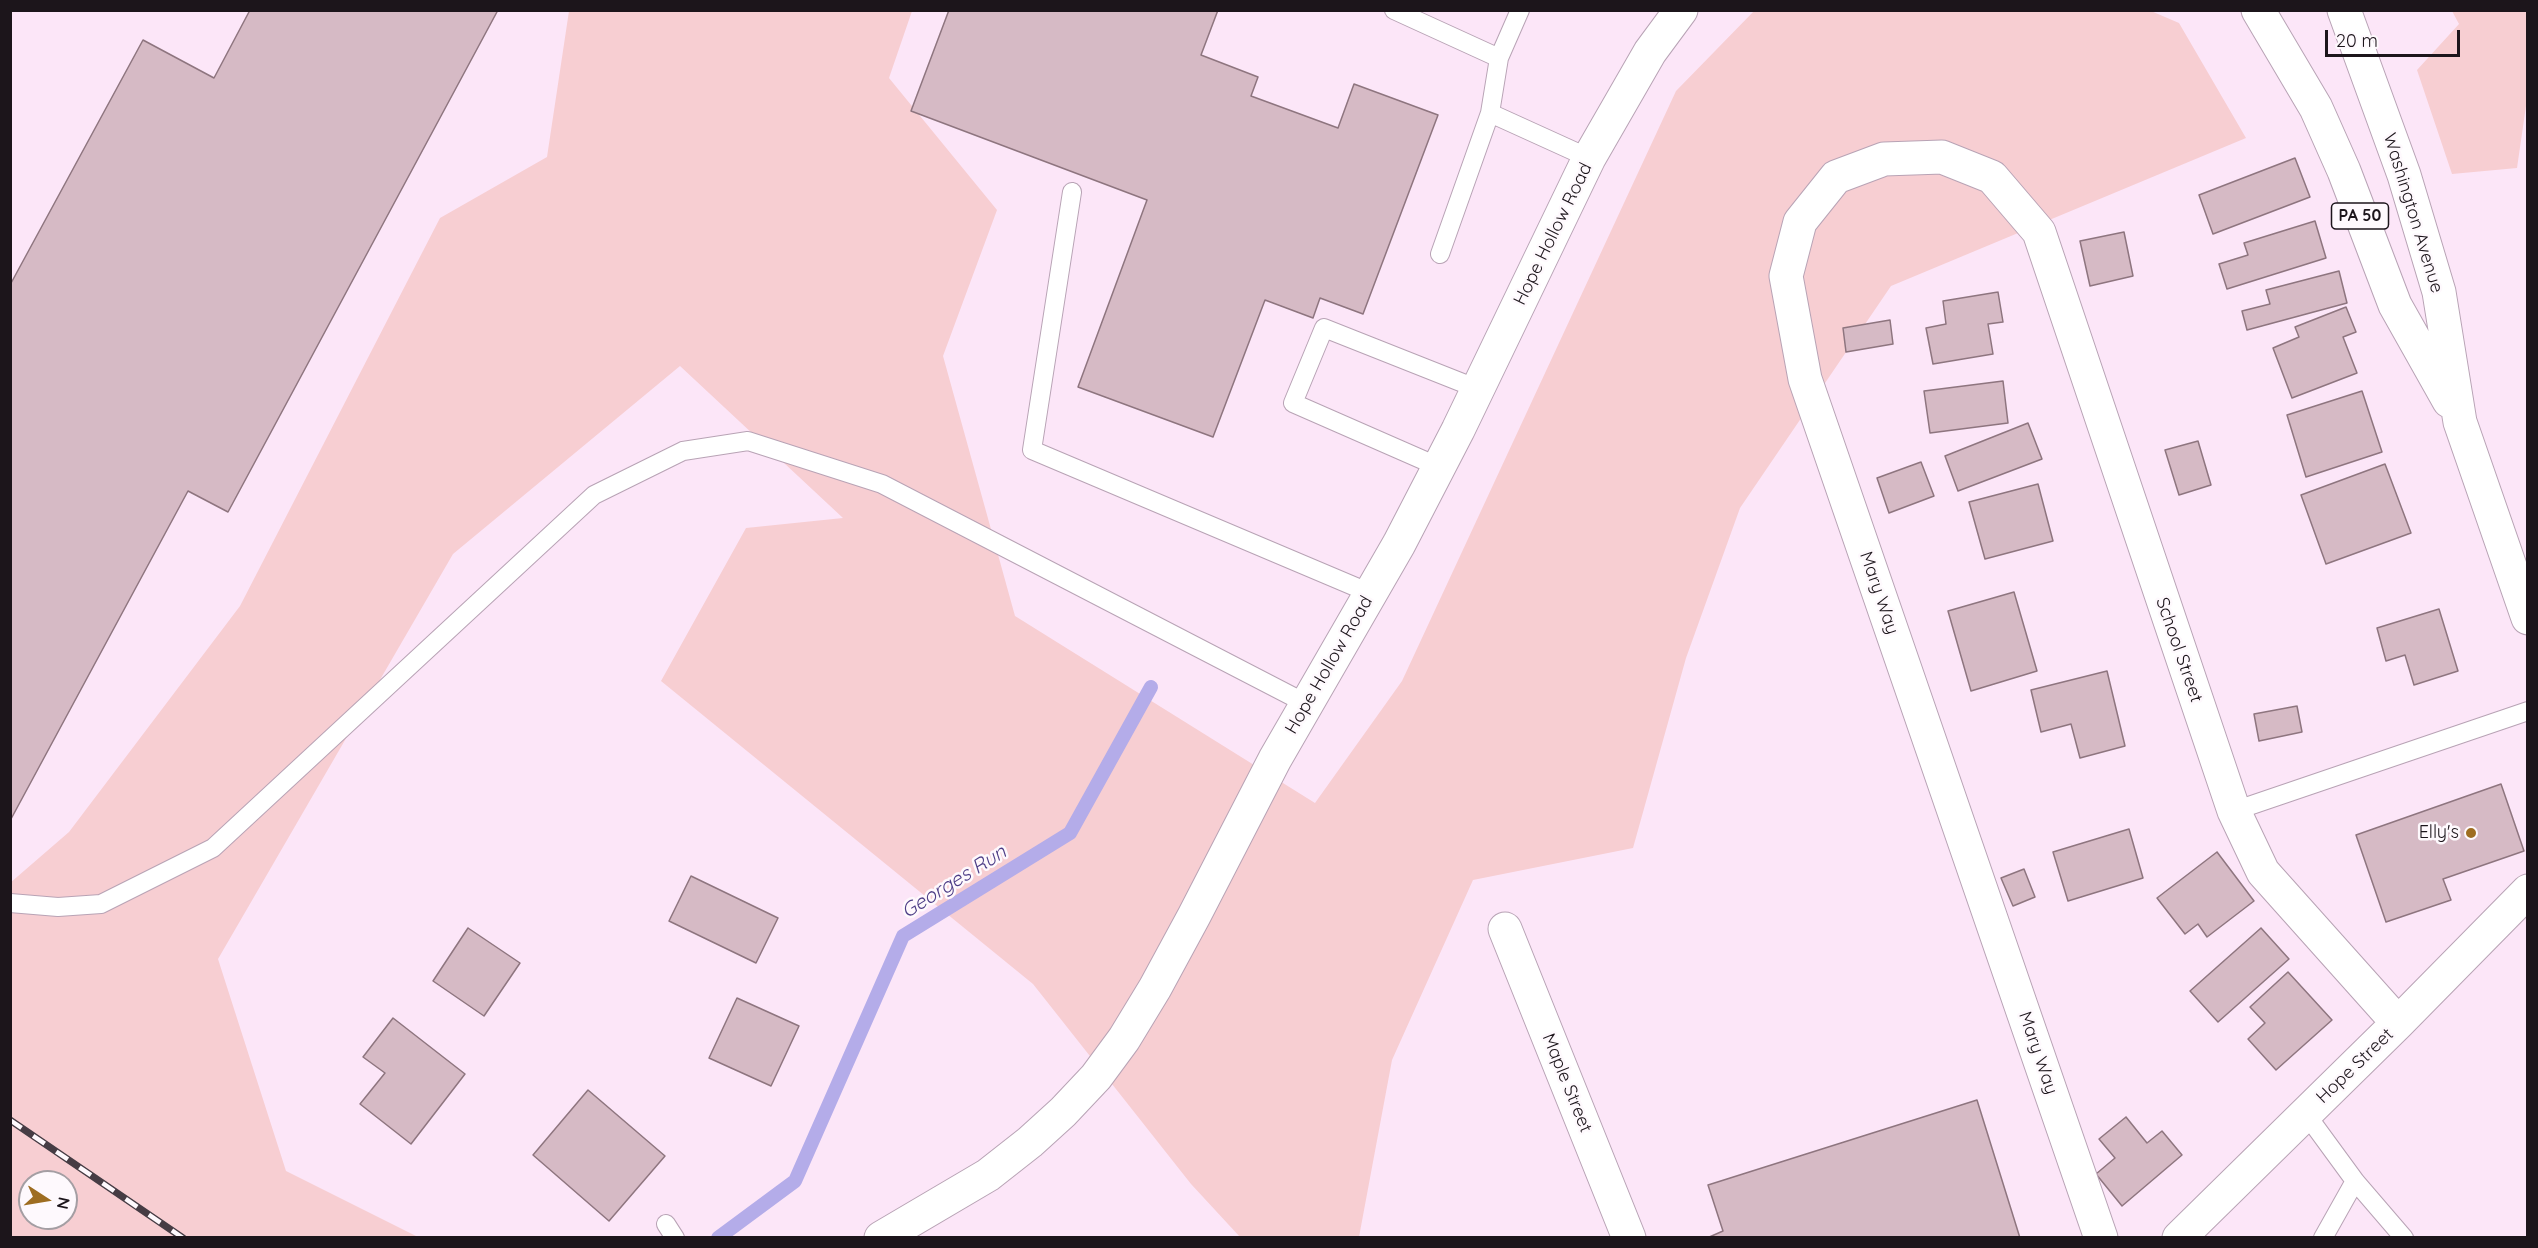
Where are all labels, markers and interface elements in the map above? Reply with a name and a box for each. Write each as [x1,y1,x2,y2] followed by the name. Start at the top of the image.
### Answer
[2328,18,2463,56] scale bar
[2336,29,2378,52] text: 20 m
[2378,130,2448,296] street label: Washington Avenue
[1509,159,1597,309] street label: Hope Hollow Road
[2332,203,2388,229] road number: PA 50
[1855,549,1903,637] street label: Mary Way
[1281,592,1377,738] street label: Hope Hollow Road
[2151,595,2207,705] street label: School Street
[2419,822,2459,844] place label: Elly's
[2464,826,2478,840] marker: Elly's
[897,840,1011,924] water label: Georges Run
[2014,1009,2062,1097] street label: Mary Way
[2312,1024,2398,1108] street label: Hope Street
[1537,1030,1597,1136] street label: Maple Street
[18,1170,78,1230] north arrow
[53,1195,75,1211] text: N

